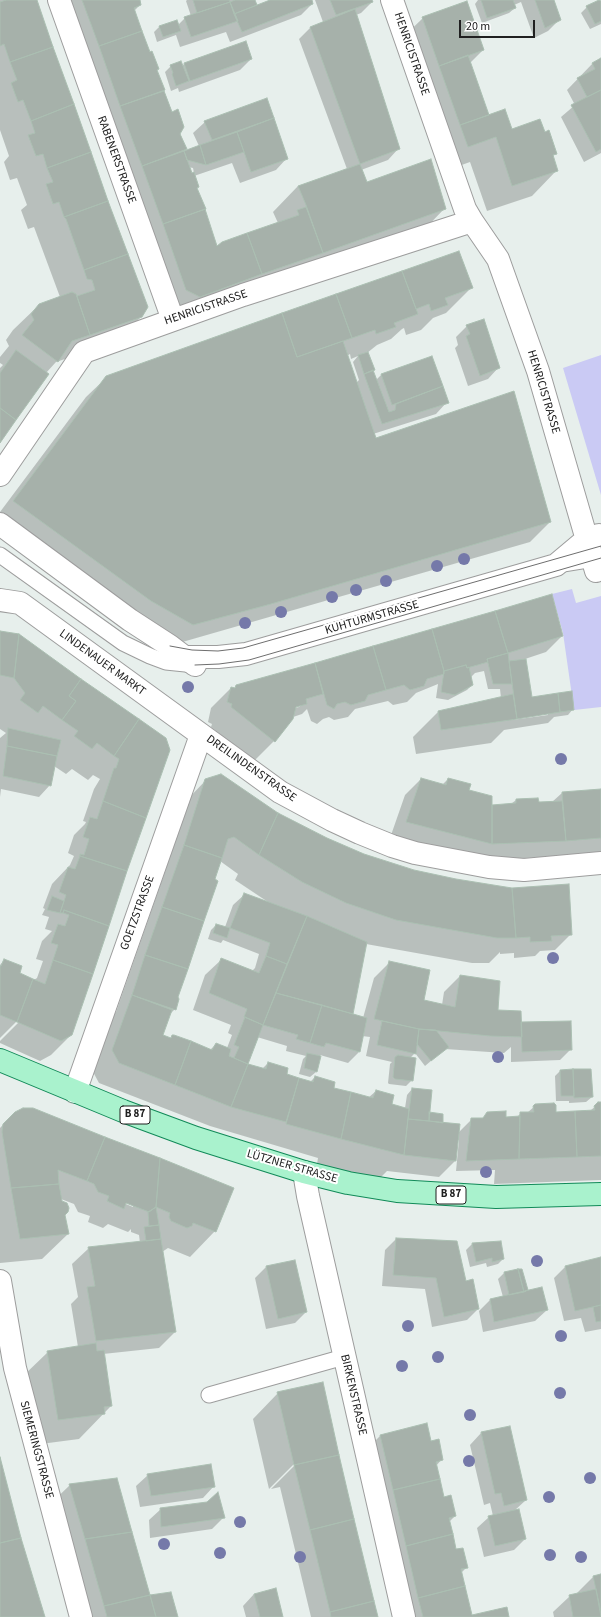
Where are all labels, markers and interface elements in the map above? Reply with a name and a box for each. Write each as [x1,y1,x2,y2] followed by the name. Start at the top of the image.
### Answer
[390,11,432,97] street label: HENRICISTRASSE
[461,12,537,38] scale bar
[466,18,490,35] text: 20 m
[93,114,139,206] street label: RABENERSTRASSE
[163,287,249,329] street label: HENRICISTRASSE
[523,348,563,436] street label: HENRICISTRASSE
[323,598,421,638] street label: KUHTURMSTRASSE
[56,627,148,699] street label: LINDENAUER MARKT
[203,732,299,806] street label: DREILINDENSTRASSE
[118,874,158,952] street label: GOETZSTRASSE
[120,1106,150,1124] road number: B 87
[245,1147,339,1187] street label: LÜTZNER STRASSE
[436,1186,466,1204] road number: B 87
[337,1353,369,1437] street label: BIRKENSTRASSE
[16,1399,56,1501] street label: SIEMERINGSTRASSE

